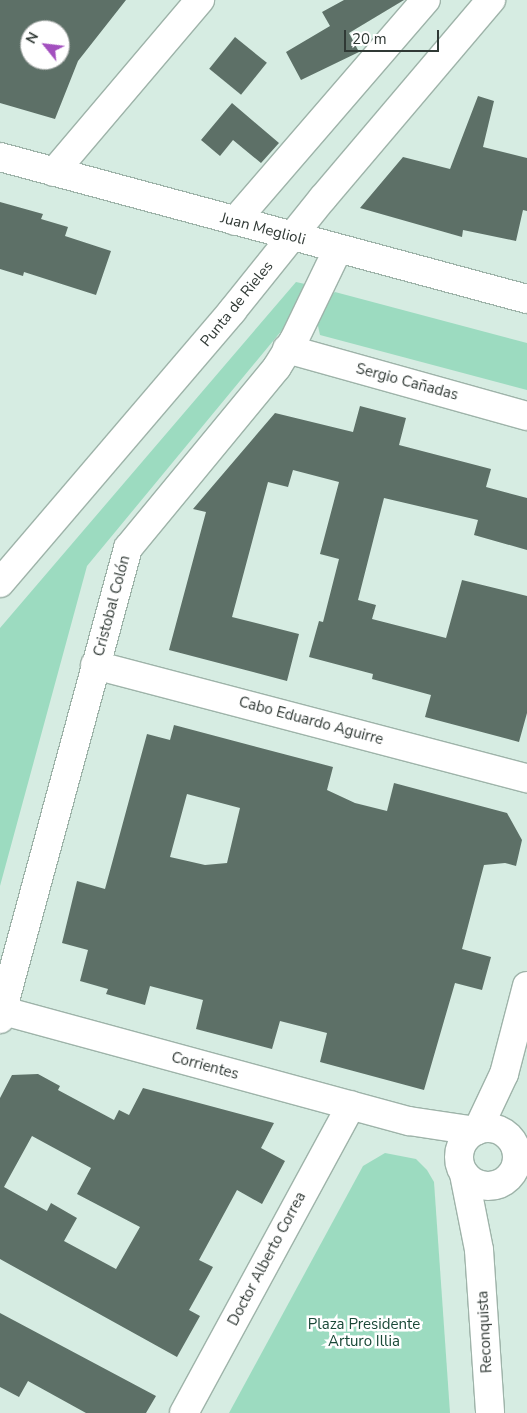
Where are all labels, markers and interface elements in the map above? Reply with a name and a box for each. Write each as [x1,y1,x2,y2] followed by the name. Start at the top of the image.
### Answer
[20,20,70,70] north arrow
[347,20,442,52] scale bar
[21,29,43,47] text: N
[352,29,387,49] text: 20 m
[218,209,308,249] street label: Juan Meglioli
[197,258,277,350] street label: Punta de Rieles
[354,360,460,404] street label: Sergio Cañadas
[90,554,134,658] street label: Cristobal Colón
[237,693,385,749] street label: Cabo Eduardo Aguirre
[169,1048,241,1084] street label: Corrientes
[224,1189,310,1329] street label: Doctor Alberto Correa
[474,1290,496,1374] street label: Reconquista
[308,1315,420,1350] park label: Plaza Presidente Arturo Illia

